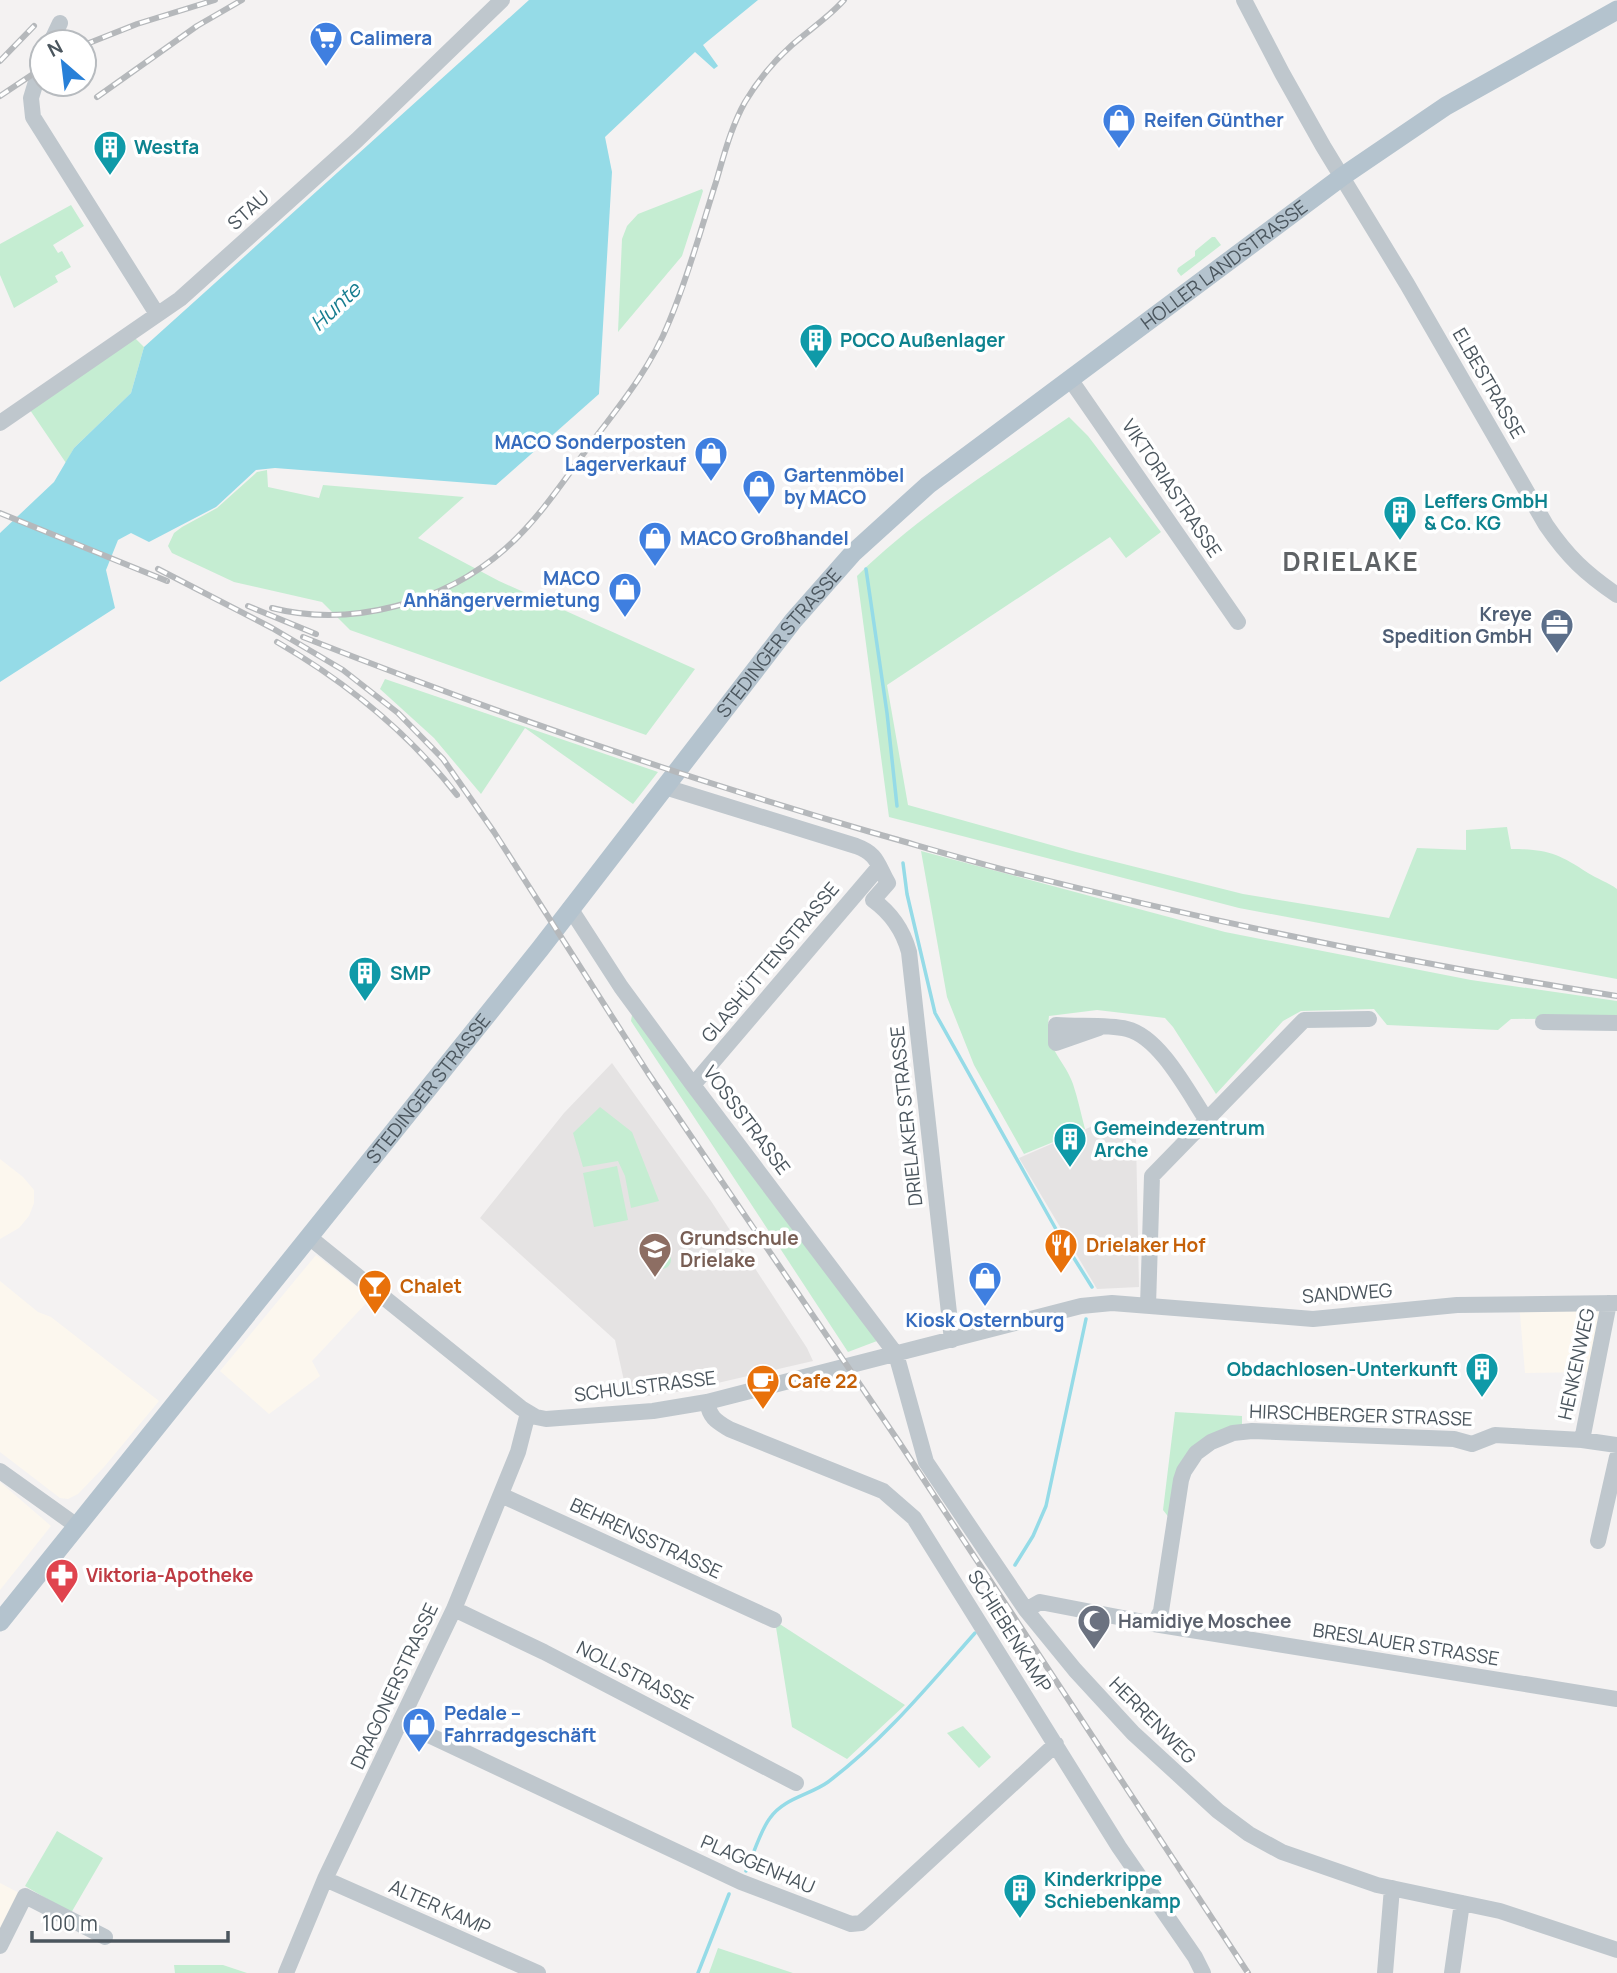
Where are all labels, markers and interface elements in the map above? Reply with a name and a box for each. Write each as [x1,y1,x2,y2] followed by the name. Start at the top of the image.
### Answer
[307,19,345,68] supermarket icon: Calimera
[350,25,432,51] place label: Calimera
[28,28,98,98] north arrow
[43,33,67,63] text: N
[1100,101,1138,150] shop icon: Reifen Günther
[1144,107,1284,133] place label: Reifen Günther
[91,128,129,177] building icon: Westfa
[134,134,199,160] place label: Westfa
[222,184,274,236] street label: STAU
[1135,194,1313,335] street label: HOLLER LANDSTRASSE
[304,274,368,337] water label: Hunte
[797,321,835,370] building icon: POCO Außenlager
[1447,323,1531,443] street label: ELBESTRASSE
[840,327,1006,353] place label: POCO Außenlager
[1116,414,1228,562] street label: VIKTORIASTRASSE
[494,429,686,477] place label: MACO Sonderposten Lagerverkauf
[692,434,730,483] shop icon: MACO Sonderposten Lagerverkauf
[784,462,904,510] place label: Gartenmöbel by MACO
[740,467,778,516] shop icon: Gartenmöbel by MACO
[1424,488,1548,536] place label: Leffers GmbH & Co. KG
[1381,493,1419,542] building icon: Leffers GmbH & Co. KG
[636,519,674,568] shop icon: MACO Großhandel
[680,525,849,551] place label: MACO Großhandel
[1282,543,1420,579] district label: DRIELAKE
[710,562,847,723] street label: STEDINGER STRASSE
[403,565,600,613] place label: MACO Anhängervermietung
[606,570,644,619] shop icon: MACO Anhängervermietung
[1382,601,1532,649] place label: Kreye Spedition GmbH
[1538,606,1576,655] office icon: Kreye Spedition GmbH
[695,876,845,1048] street label: GLASHÜTTENSTRASSE
[346,954,384,1003] building icon: SMP
[390,960,431,986] place label: SMP
[360,1008,496,1169] street label: STEDINGER STRASSE
[884,1025,928,1207] street label: DRIELAKER STRASSE
[697,1060,797,1180] street label: VOSSSTRASSE
[1094,1115,1265,1163] place label: Gemeindezentrum Arche
[1051,1120,1089,1169] building icon: Gemeindezentrum Arche
[680,1225,799,1273] place label: Grundschule Drielake
[1042,1226,1080,1275] restaurant icon: Drielaker Hof
[636,1230,674,1279] school or university icon: Grundschule Drielake
[1086,1232,1205,1258] place label: Drielaker Hof
[966,1259,1004,1308] shop icon: Kiosk Osternburg
[356,1267,394,1316] bar icon: Chalet
[400,1273,462,1299] place label: Chalet
[1301,1277,1393,1309] street label: SANDWEG
[1551,1306,1601,1422] street label: HENKENWEG
[905,1307,1065,1333] place label: Kiosk Osternburg
[1463,1350,1501,1399] building icon: Obdachlosen-Unterkunft
[1227,1356,1458,1382] place label: Obdachlosen-Unterkunft
[744,1362,782,1411] cafe icon: Cafe 22
[573,1364,717,1408] street label: SCHULSTRASSE
[788,1368,858,1394] place label: Cafe 22
[1249,1398,1473,1432] street label: HIRSCHBERGER STRASSE
[566,1491,726,1585] street label: BEHRENSSTRASSE
[43,1556,81,1605] pharmacy icon: Viktoria-Apotheke
[86,1562,253,1588] place label: Viktoria-Apotheke
[962,1565,1058,1697] street label: SCHIEBENKAMP
[344,1599,444,1773] street label: DRAGONERSTRASSE
[1075,1602,1113,1651] mosque icon: Hamidiye Moschee
[1118,1608,1291,1634] place label: Hamidiye Moschee
[1311,1616,1501,1672] street label: BRESLAUER STRASSE
[572,1634,698,1716] street label: NOLLSTRASSE
[1104,1671,1202,1769] street label: HERRENWEG
[444,1700,597,1748] place label: Pedale – Fahrradgeschäft
[400,1705,438,1754] shop icon: Pedale – Fahrradgeschäft
[697,1828,819,1900] street label: PLAGGENHAU
[1044,1866,1181,1914] place label: Kinderkrippe Schiebenkamp
[1001,1871,1039,1920] building icon: Kinderkrippe Schiebenkamp
[385,1873,495,1941] street label: ALTER KAMP
[32,1899,228,1943] scale bar
[42,1909,98,1937] text: 100 m

